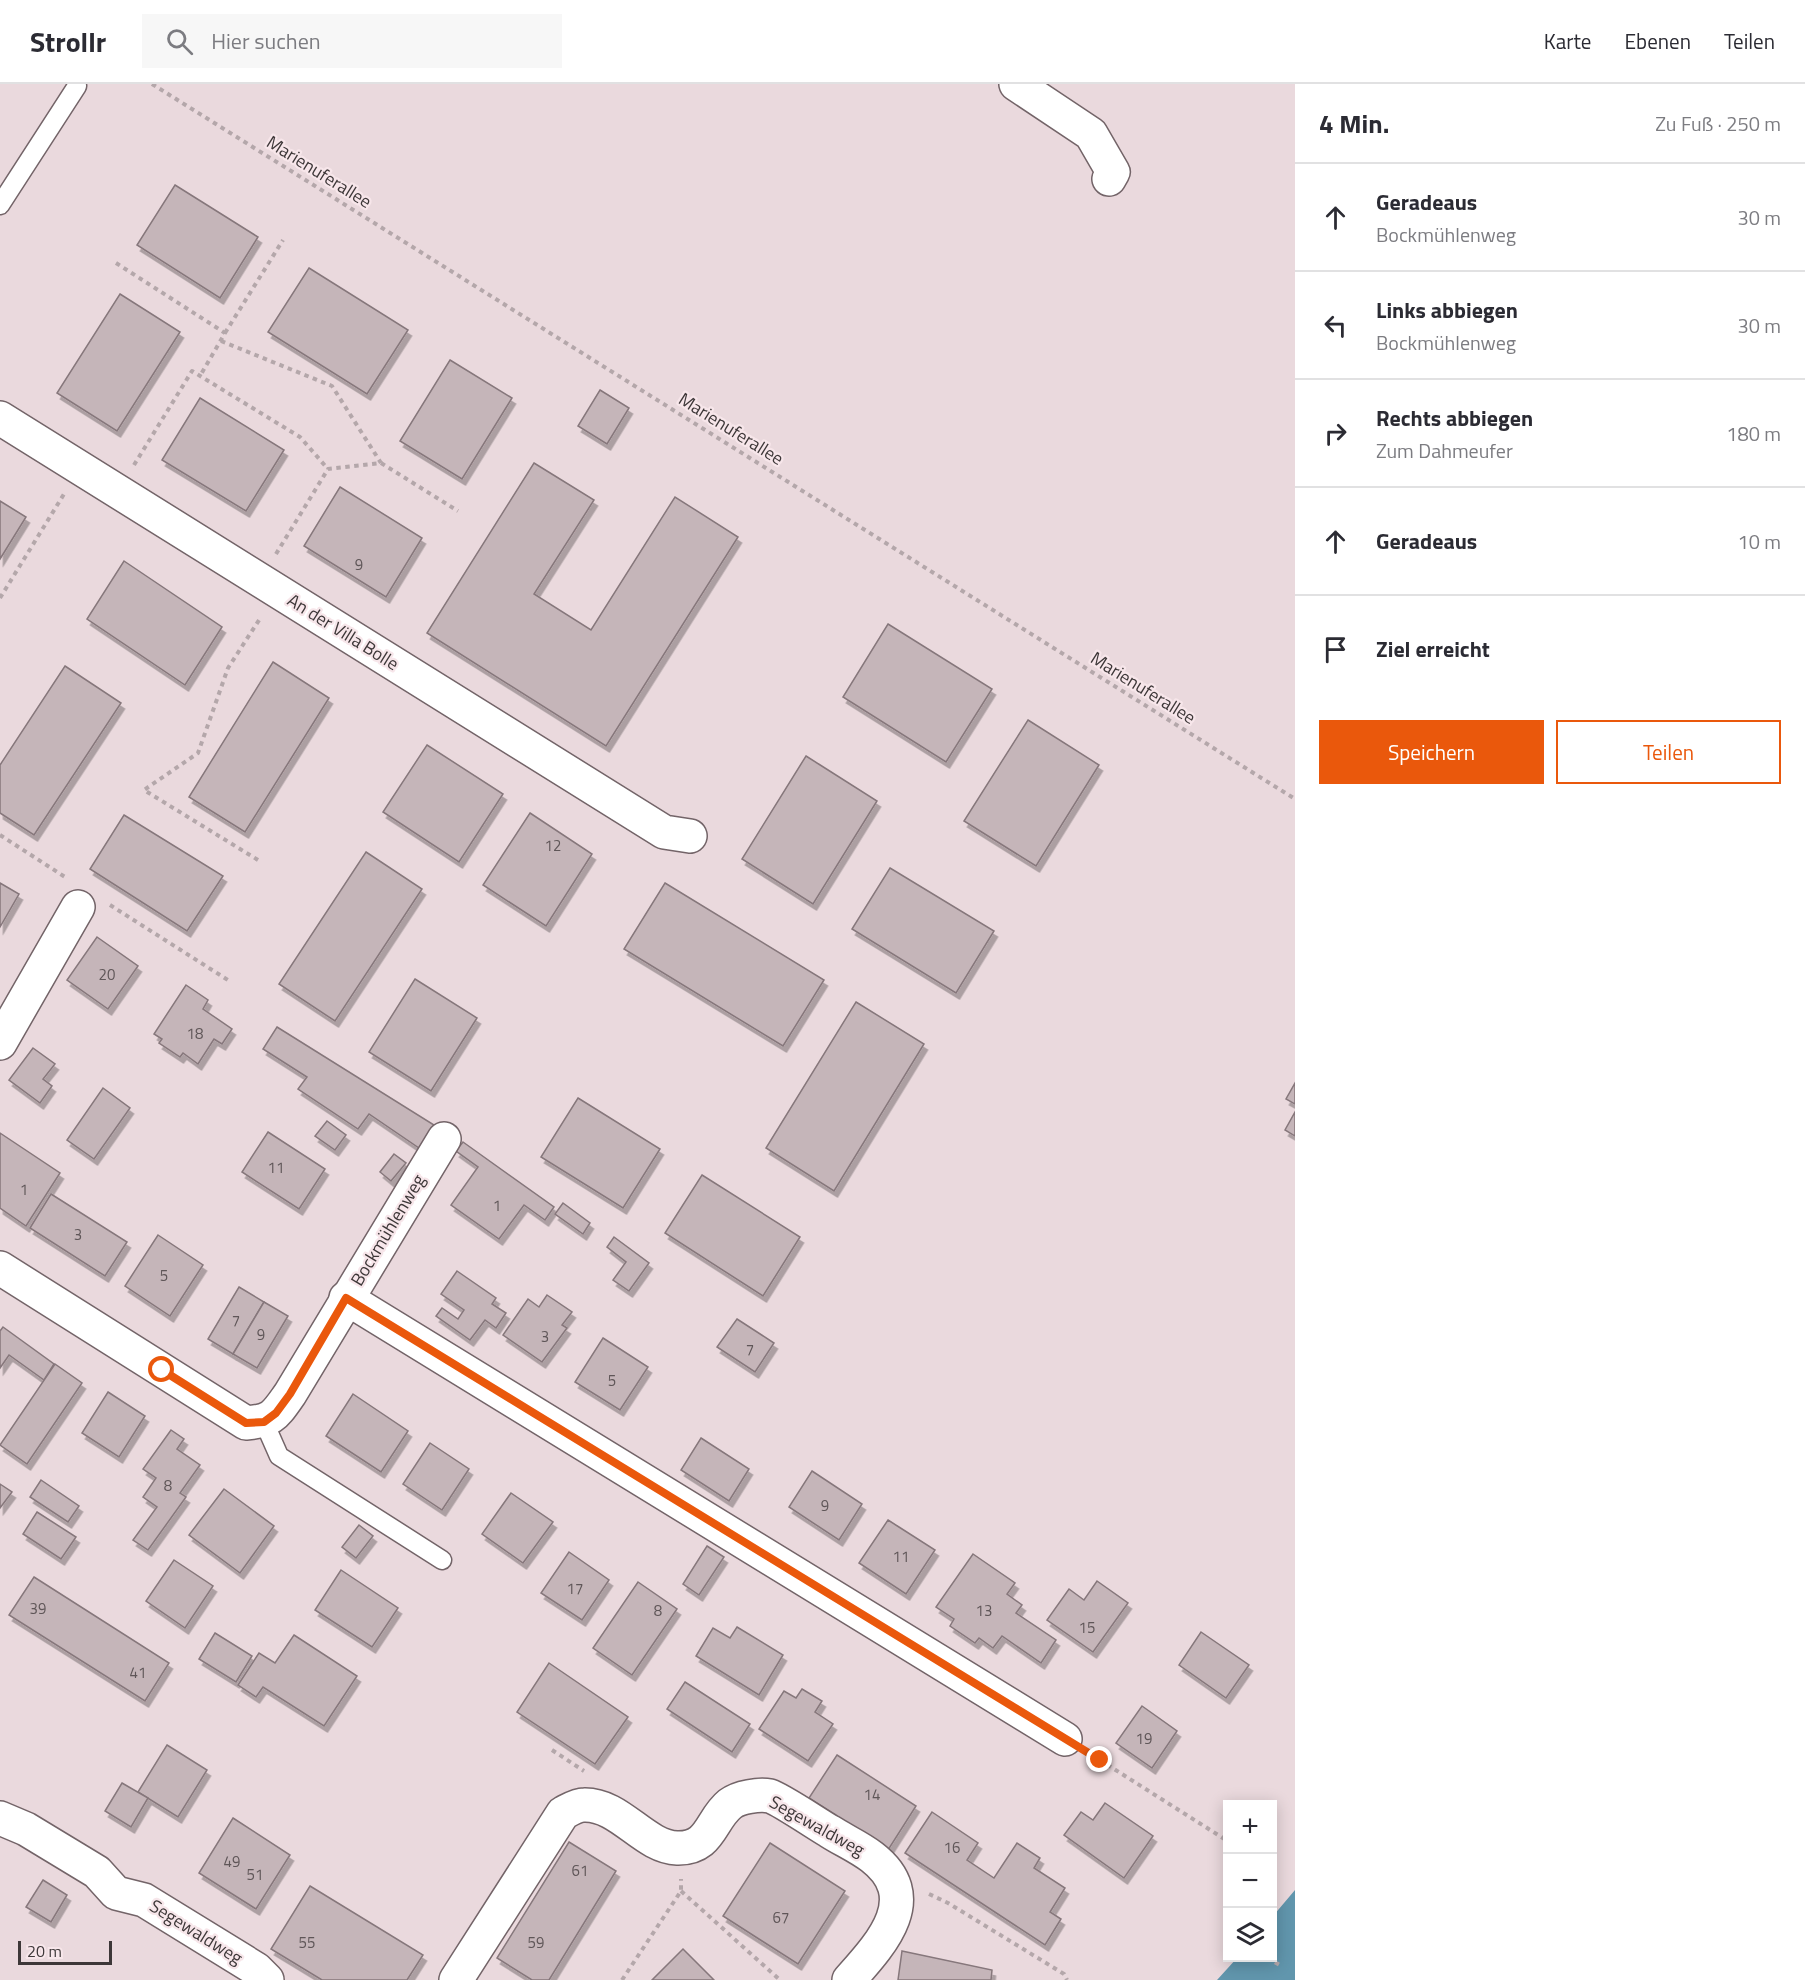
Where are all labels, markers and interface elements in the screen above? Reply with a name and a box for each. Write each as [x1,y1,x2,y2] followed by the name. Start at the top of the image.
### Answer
[142,14,562,68] search box
[30,20,106,63] text: Strollr
[211,24,321,58] text: Hier suchen
[163,25,196,58] icon: search
[1544,25,1591,57] text: Karte
[1624,25,1691,57] text: Ebenen
[1724,25,1775,57] text: Teilen
[1319,104,1389,143] text: 4 Min.
[1655,108,1781,139] text: Zu Fuß · 250 m
[262,129,377,215] street label: Marienuferallee
[1376,185,1477,219] text: Geradeaus
[1319,201,1352,234] icon: ahead
[1737,202,1781,233] text: 30 m
[1376,219,1516,250] text: Bockmühlenweg
[1376,293,1518,327] text: Links abbiegen
[1319,309,1352,342] icon: left
[1737,310,1781,341] text: 30 m
[1376,327,1516,358] text: Bockmühlenweg
[674,386,789,472] street label: Marienuferallee
[1376,401,1533,435] text: Rechts abbiegen
[1319,417,1352,450] icon: right
[1726,418,1781,449] text: 180 m
[1376,435,1513,466] text: Zum Dahmeufer
[1376,524,1477,558] text: Geradeaus
[1319,525,1352,558] icon: ahead
[1737,526,1781,557] text: 10 m
[355,553,363,576] house number: 9
[282,587,404,677] street label: An der Villa Bolle
[1376,632,1490,666] text: Ziel erreicht
[1319,633,1352,666] icon: arrive
[1086,645,1201,731] street label: Marienuferallee
[1319,720,1544,784] button: Speichern
[1556,720,1781,784] button: Teilen
[545,834,561,857] house number: 12
[99,963,115,986] house number: 20
[187,1022,203,1045] house number: 18
[268,1156,284,1179] house number: 11
[344,1169,432,1291] street label: Bockmühlenweg
[20,1178,28,1201] house number: 1
[493,1194,501,1217] house number: 1
[74,1223,82,1246] house number: 3
[160,1264,168,1287] house number: 5
[232,1309,240,1332] house number: 7
[257,1323,265,1346] house number: 9
[541,1325,549,1348] house number: 3
[746,1338,754,1361] house number: 7
[148,1356,174,1382] route start
[608,1369,616,1392] house number: 5
[164,1474,172,1497] house number: 8
[821,1494,829,1517] house number: 9
[893,1545,909,1568] house number: 11
[567,1577,583,1600] house number: 17
[30,1597,46,1620] house number: 39
[654,1599,662,1622] house number: 8
[976,1599,992,1622] house number: 13
[1079,1616,1095,1639] house number: 15
[130,1661,146,1684] house number: 41
[1136,1727,1152,1750] house number: 19
[1086,1746,1112,1772] route end
[864,1783,880,1806] house number: 14
[765,1788,870,1863] street label: Segewaldweg
[1223,1800,1277,1962] map controls
[1223,1800,1277,1854] button: +
[944,1836,960,1859] house number: 16
[224,1850,240,1873] house number: 49
[1223,1854,1277,1908] button: −
[572,1859,588,1882] house number: 61
[247,1863,263,1886] house number: 51
[144,1892,248,1971] street label: Segewaldweg
[773,1906,789,1929] house number: 67
[1223,1908,1277,1962] button: layers
[299,1931,315,1954] house number: 55
[528,1931,544,1954] house number: 59
[18,1938,112,1966] scale bar
[27,1939,62,1963] text: 20 m

